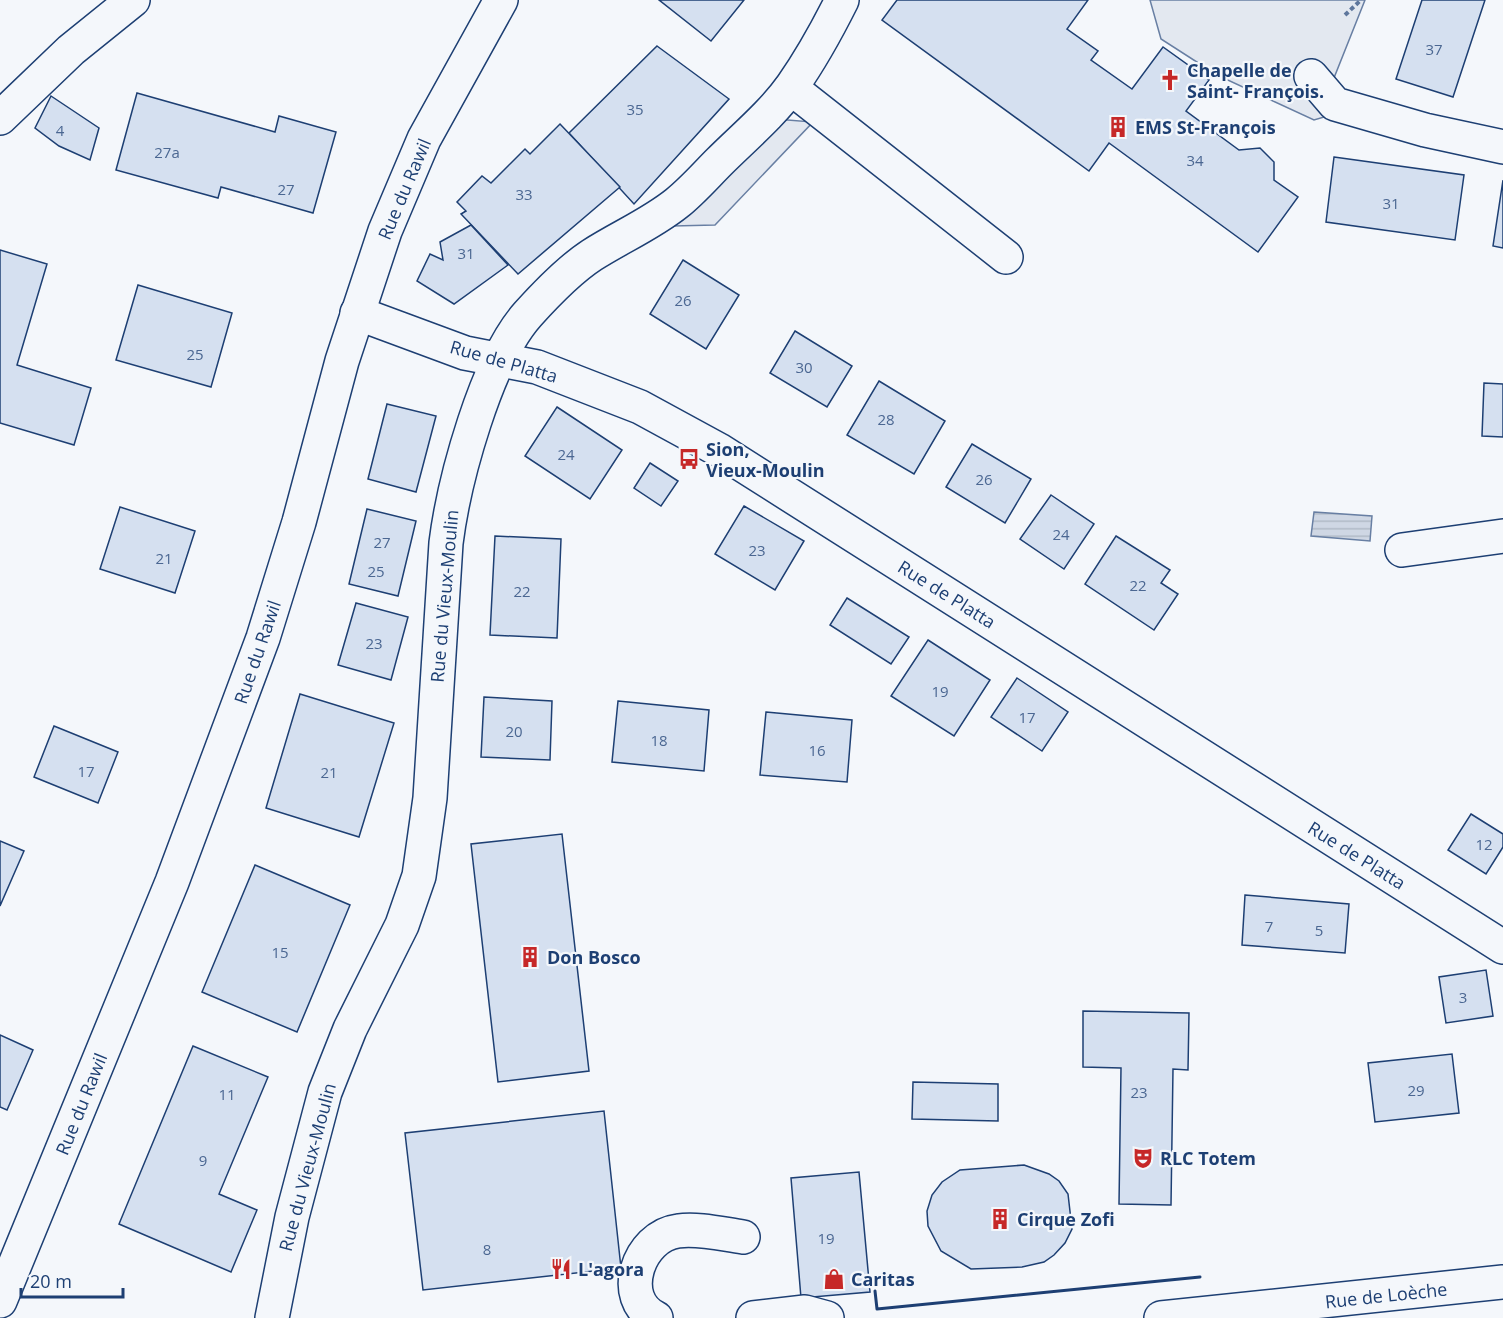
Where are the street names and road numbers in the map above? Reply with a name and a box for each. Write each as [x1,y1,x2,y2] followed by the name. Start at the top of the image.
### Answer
[372,135,436,243] street label: Rue du Rawil
[447,334,561,388] street label: Rue de Platta
[424,509,464,683] street label: Rue du Vieux-Moulin
[894,554,1000,634] street label: Rue de Platta
[228,597,286,707] street label: Rue du Rawil
[1304,815,1410,895] street label: Rue de Platta
[50,1050,112,1158] street label: Rue du Rawil
[273,1080,341,1254] street label: Rue du Vieux-Moulin
[1324,1277,1448,1313] street label: Rue de Loèche

